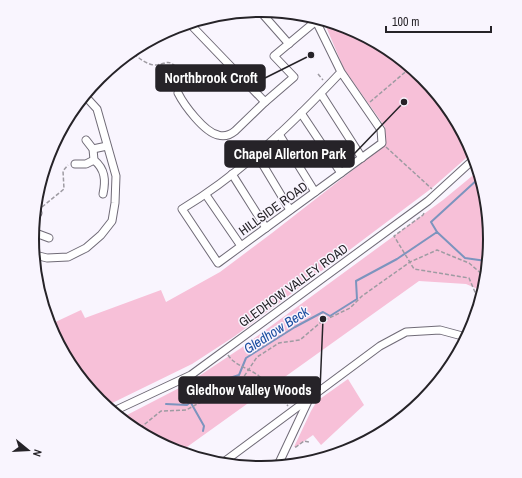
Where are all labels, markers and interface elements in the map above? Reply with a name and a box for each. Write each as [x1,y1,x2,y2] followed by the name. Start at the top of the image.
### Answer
[386,8,491,34] scale bar
[392,14,419,30] text: 100 m
[156,65,265,91] callout: Northbrook Croft
[164,69,258,87] text: Northbrook Croft
[225,141,354,167] callout: Chapel Allerton Park
[234,145,347,163] text: Chapel Allerton Park
[235,178,311,239] street label: HILLSIDE ROAD
[235,240,352,331] street label: GLEDHOW VALLEY ROAD
[240,302,313,358] water label: Gledhow Beck
[179,377,320,403] callout: Gledhow Valley Woods
[186,381,312,399] text: Gledhow Valley Woods
[8,430,48,470] north arrow
[30,448,45,458] text: N

